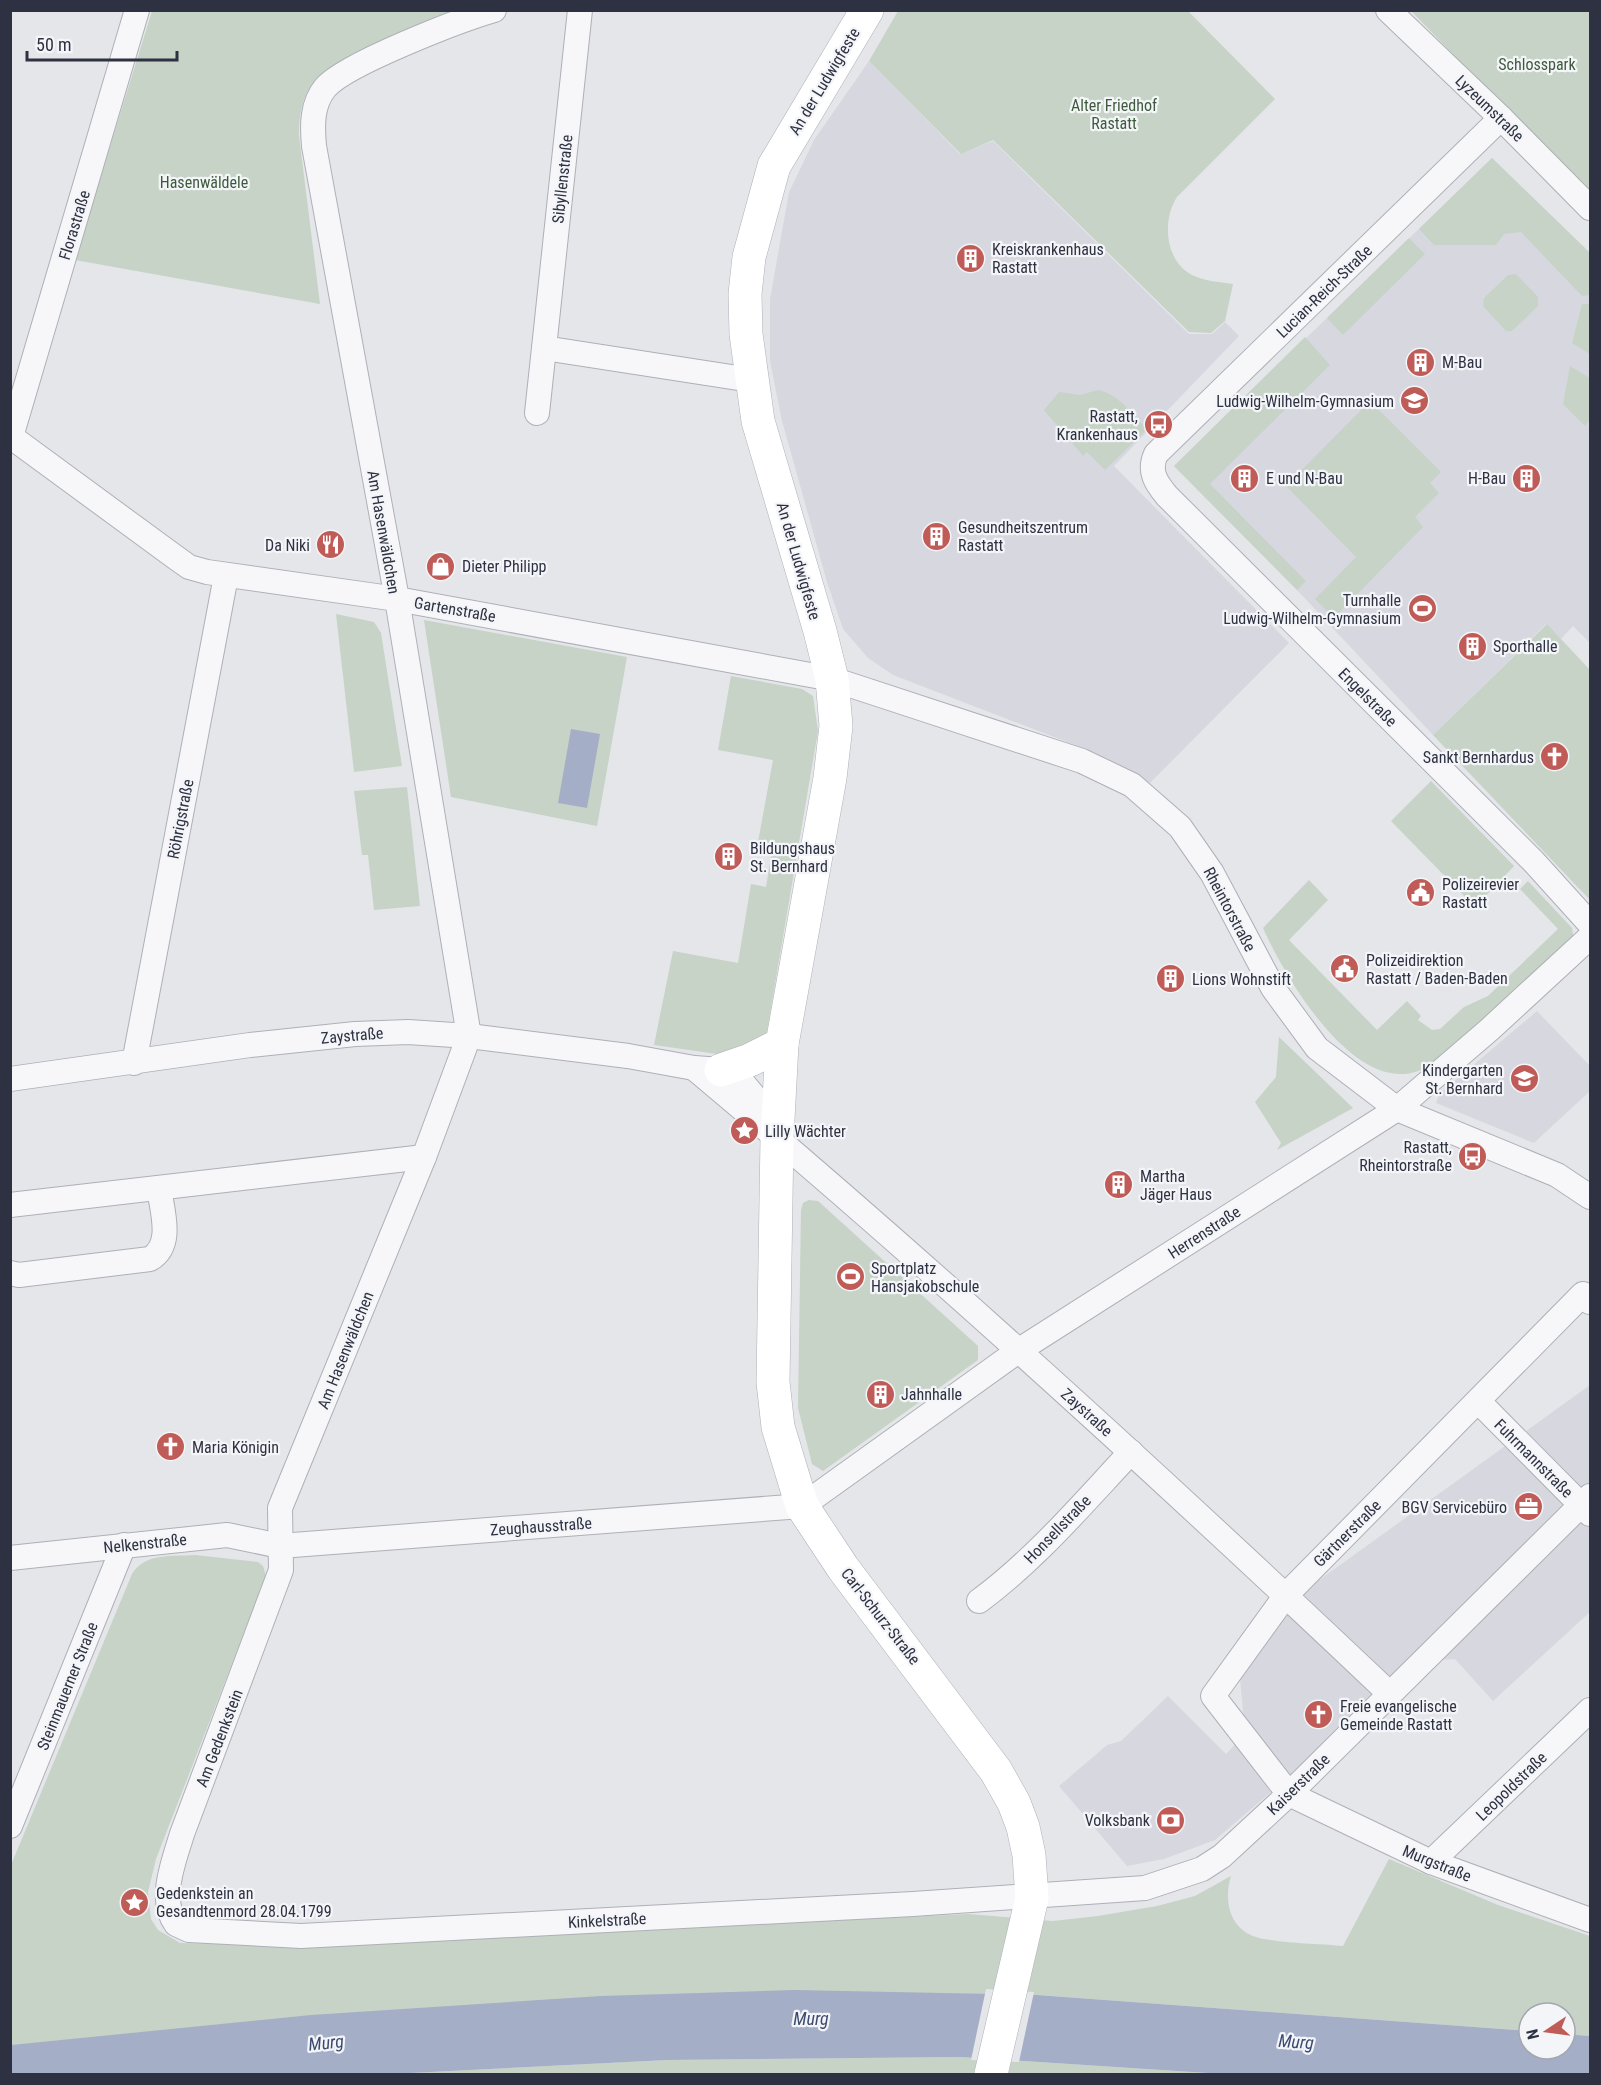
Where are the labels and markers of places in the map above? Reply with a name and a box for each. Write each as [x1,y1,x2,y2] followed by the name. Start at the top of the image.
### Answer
[992,240,1104,277] place label: Kreiskrankenhaus Rastatt
[955,242,987,274] building icon: Kreiskrankenhaus Rastatt
[1405,346,1437,378] building icon: M-Bau
[1442,353,1482,372] place label: M-Bau
[1399,385,1431,417] school or university icon: Ludwig-Wilhelm-Gymnasium
[1216,392,1394,411] place label: Ludwig-Wilhelm-Gymnasium
[1057,407,1138,444] place label: Rastatt, Krankenhaus
[1143,409,1175,441] bus stop icon: Rastatt, Krankenhaus
[1229,462,1261,494] building icon: E und N-Bau
[1511,462,1543,494] building icon: H-Bau
[1266,469,1343,488] place label: E und N-Bau
[1468,469,1506,488] place label: H-Bau
[958,518,1088,555] place label: Gesundheitszentrum Rastatt
[921,520,953,552] building icon: Gesundheitszentrum Rastatt
[315,529,347,561] restaurant icon: Da Niki
[265,536,310,555] place label: Da Niki
[425,550,457,582] shop icon: Dieter Philipp
[462,557,547,576] place label: Dieter Philipp
[1223,591,1401,628] place label: Turnhalle Ludwig-Wilhelm-Gymnasium
[1406,593,1438,625] sports icon: Turnhalle Ludwig-Wilhelm-Gymnasium
[1456,630,1488,662] building icon: Sporthalle
[1493,637,1557,656] place label: Sporthalle
[1539,741,1571,773] church icon: Sankt Bernhardus
[1423,748,1534,767] place label: Sankt Bernhardus
[750,839,835,876] place label: Bildungshaus St. Bernhard
[713,841,745,873] building icon: Bildungshaus St. Bernhard
[1442,875,1519,912] place label: Polizeirevier Rastatt
[1405,877,1437,909] public building icon: Polizeirevier Rastatt
[1366,951,1508,988] place label: Polizeidirektion Rastatt / Baden-Baden
[1329,953,1361,985] public building icon: Polizeidirektion Rastatt / Baden-Baden
[1155,963,1187,995] building icon: Lions Wohnstift
[1192,970,1291,989] place label: Lions Wohnstift
[1422,1061,1503,1098] place label: Kindergarten St. Bernhard
[1508,1063,1540,1095] school or university icon: Kindergarten St. Bernhard
[728,1115,760,1147] place icon: Lilly Wächter
[765,1122,846,1141] place label: Lilly Wächter
[1359,1138,1452,1175] place label: Rastatt, Rheintorstraße
[1457,1140,1489,1172] bus stop icon: Rastatt, Rheintorstraße
[1140,1167,1212,1204] place label: Martha Jäger Haus
[1103,1169,1135,1201] building icon: Martha Jäger Haus
[871,1259,979,1296] place label: Sportplatz Hansjakobschule
[834,1261,866,1293] sports icon: Sportplatz Hansjakobschule
[864,1378,896,1410] building icon: Jahnhalle
[901,1385,962,1404] place label: Jahnhalle
[155,1431,187,1463] church icon: Maria Königin
[192,1438,279,1457] place label: Maria Königin
[1512,1491,1544,1523] office icon: BGV Servicebüro
[1402,1498,1507,1517] place label: BGV Servicebüro
[1340,1697,1457,1734] place label: Freie evangelische Gemeinde Rastatt
[1303,1699,1335,1731] church icon: Freie evangelische Gemeinde Rastatt
[1155,1804,1187,1836] bank icon: Volksbank
[1085,1811,1151,1830] place label: Volksbank
[156,1884,332,1921] place label: Gedenkstein an Gesandtenmord 28.04.1799
[119,1886,151,1918] place icon: Gedenkstein an Gesandtenmord 28.04.1799

